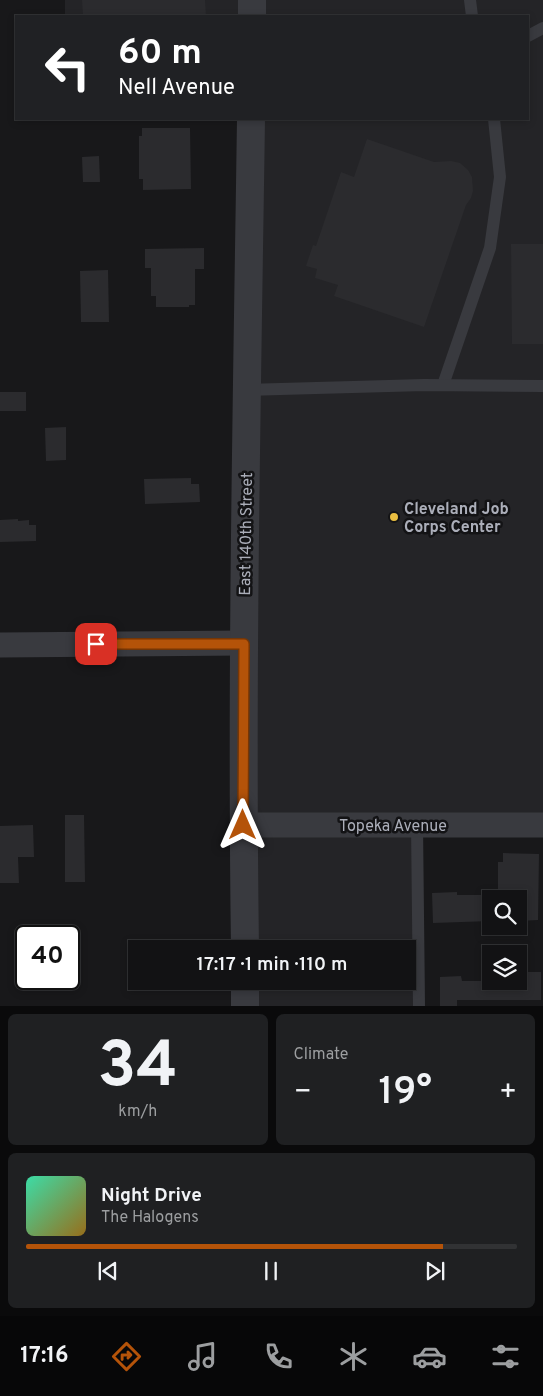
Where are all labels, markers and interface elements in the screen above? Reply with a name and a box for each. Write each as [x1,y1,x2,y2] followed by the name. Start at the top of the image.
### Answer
[118,32,202,76] text: 60 m
[35,35,100,100] icon: left
[118,75,235,102] text: Nell Avenue
[236,472,258,596] street label: East 140th Street
[404,500,509,538] place label: Cleveland Job Corps Center
[388,511,400,523] marker: Cleveland Job Corps Center
[75,623,117,665] pin
[82,630,110,658] icon: arrive
[216,798,268,850] position arrow
[339,817,447,837] street label: Topeka Avenue
[482,890,527,990] map controls
[482,890,527,935] button: search
[15,925,80,990] speed limit sign: 40
[482,945,527,990] button: layers
[197,953,347,977] text: 17:17 · 1 min · 110 m
[97,1028,178,1110] text: 34
[294,1045,348,1065] text: Climate
[378,1069,432,1118] text: 19°
[294,1075,312,1111] text: −
[499,1075,517,1111] text: +
[118,1102,157,1122] text: km/h
[101,1184,202,1208] text: Night Drive
[101,1208,199,1228] text: The Halogens
[94,1257,122,1285] icon: previous
[257,1257,285,1285] icon: pause
[421,1257,449,1285] icon: next
[109,1339,144,1374] icon: directions
[185,1339,220,1374] icon: music
[261,1339,296,1374] icon: phone
[336,1339,371,1374] icon: climate
[412,1339,447,1374] icon: car
[488,1339,523,1374] icon: filters
[20,1343,69,1370] text: 17:16

